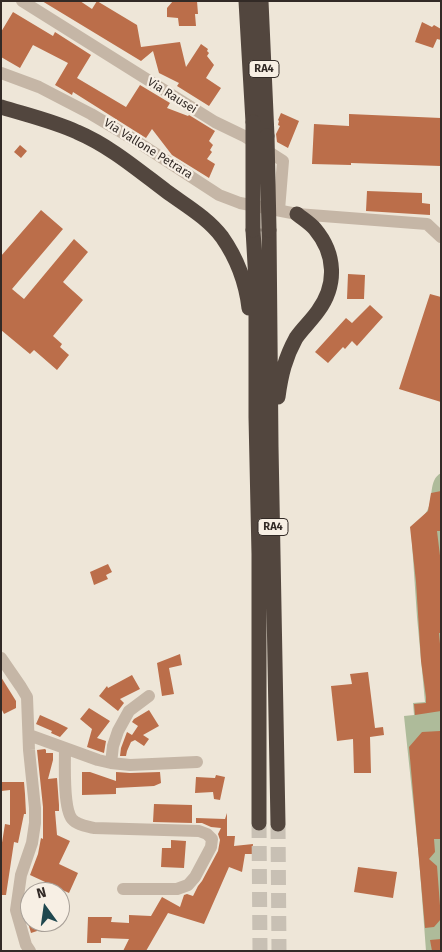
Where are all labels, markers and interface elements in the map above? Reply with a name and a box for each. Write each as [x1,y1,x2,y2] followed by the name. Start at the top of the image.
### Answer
[249,61,279,78] road number: RA4
[144,75,200,117] street label: Via Rausei
[101,116,195,182] street label: Via Vallone Petrara
[258,518,288,536] road number: RA4
[20,882,70,932] north arrow
[35,884,48,902] text: N

